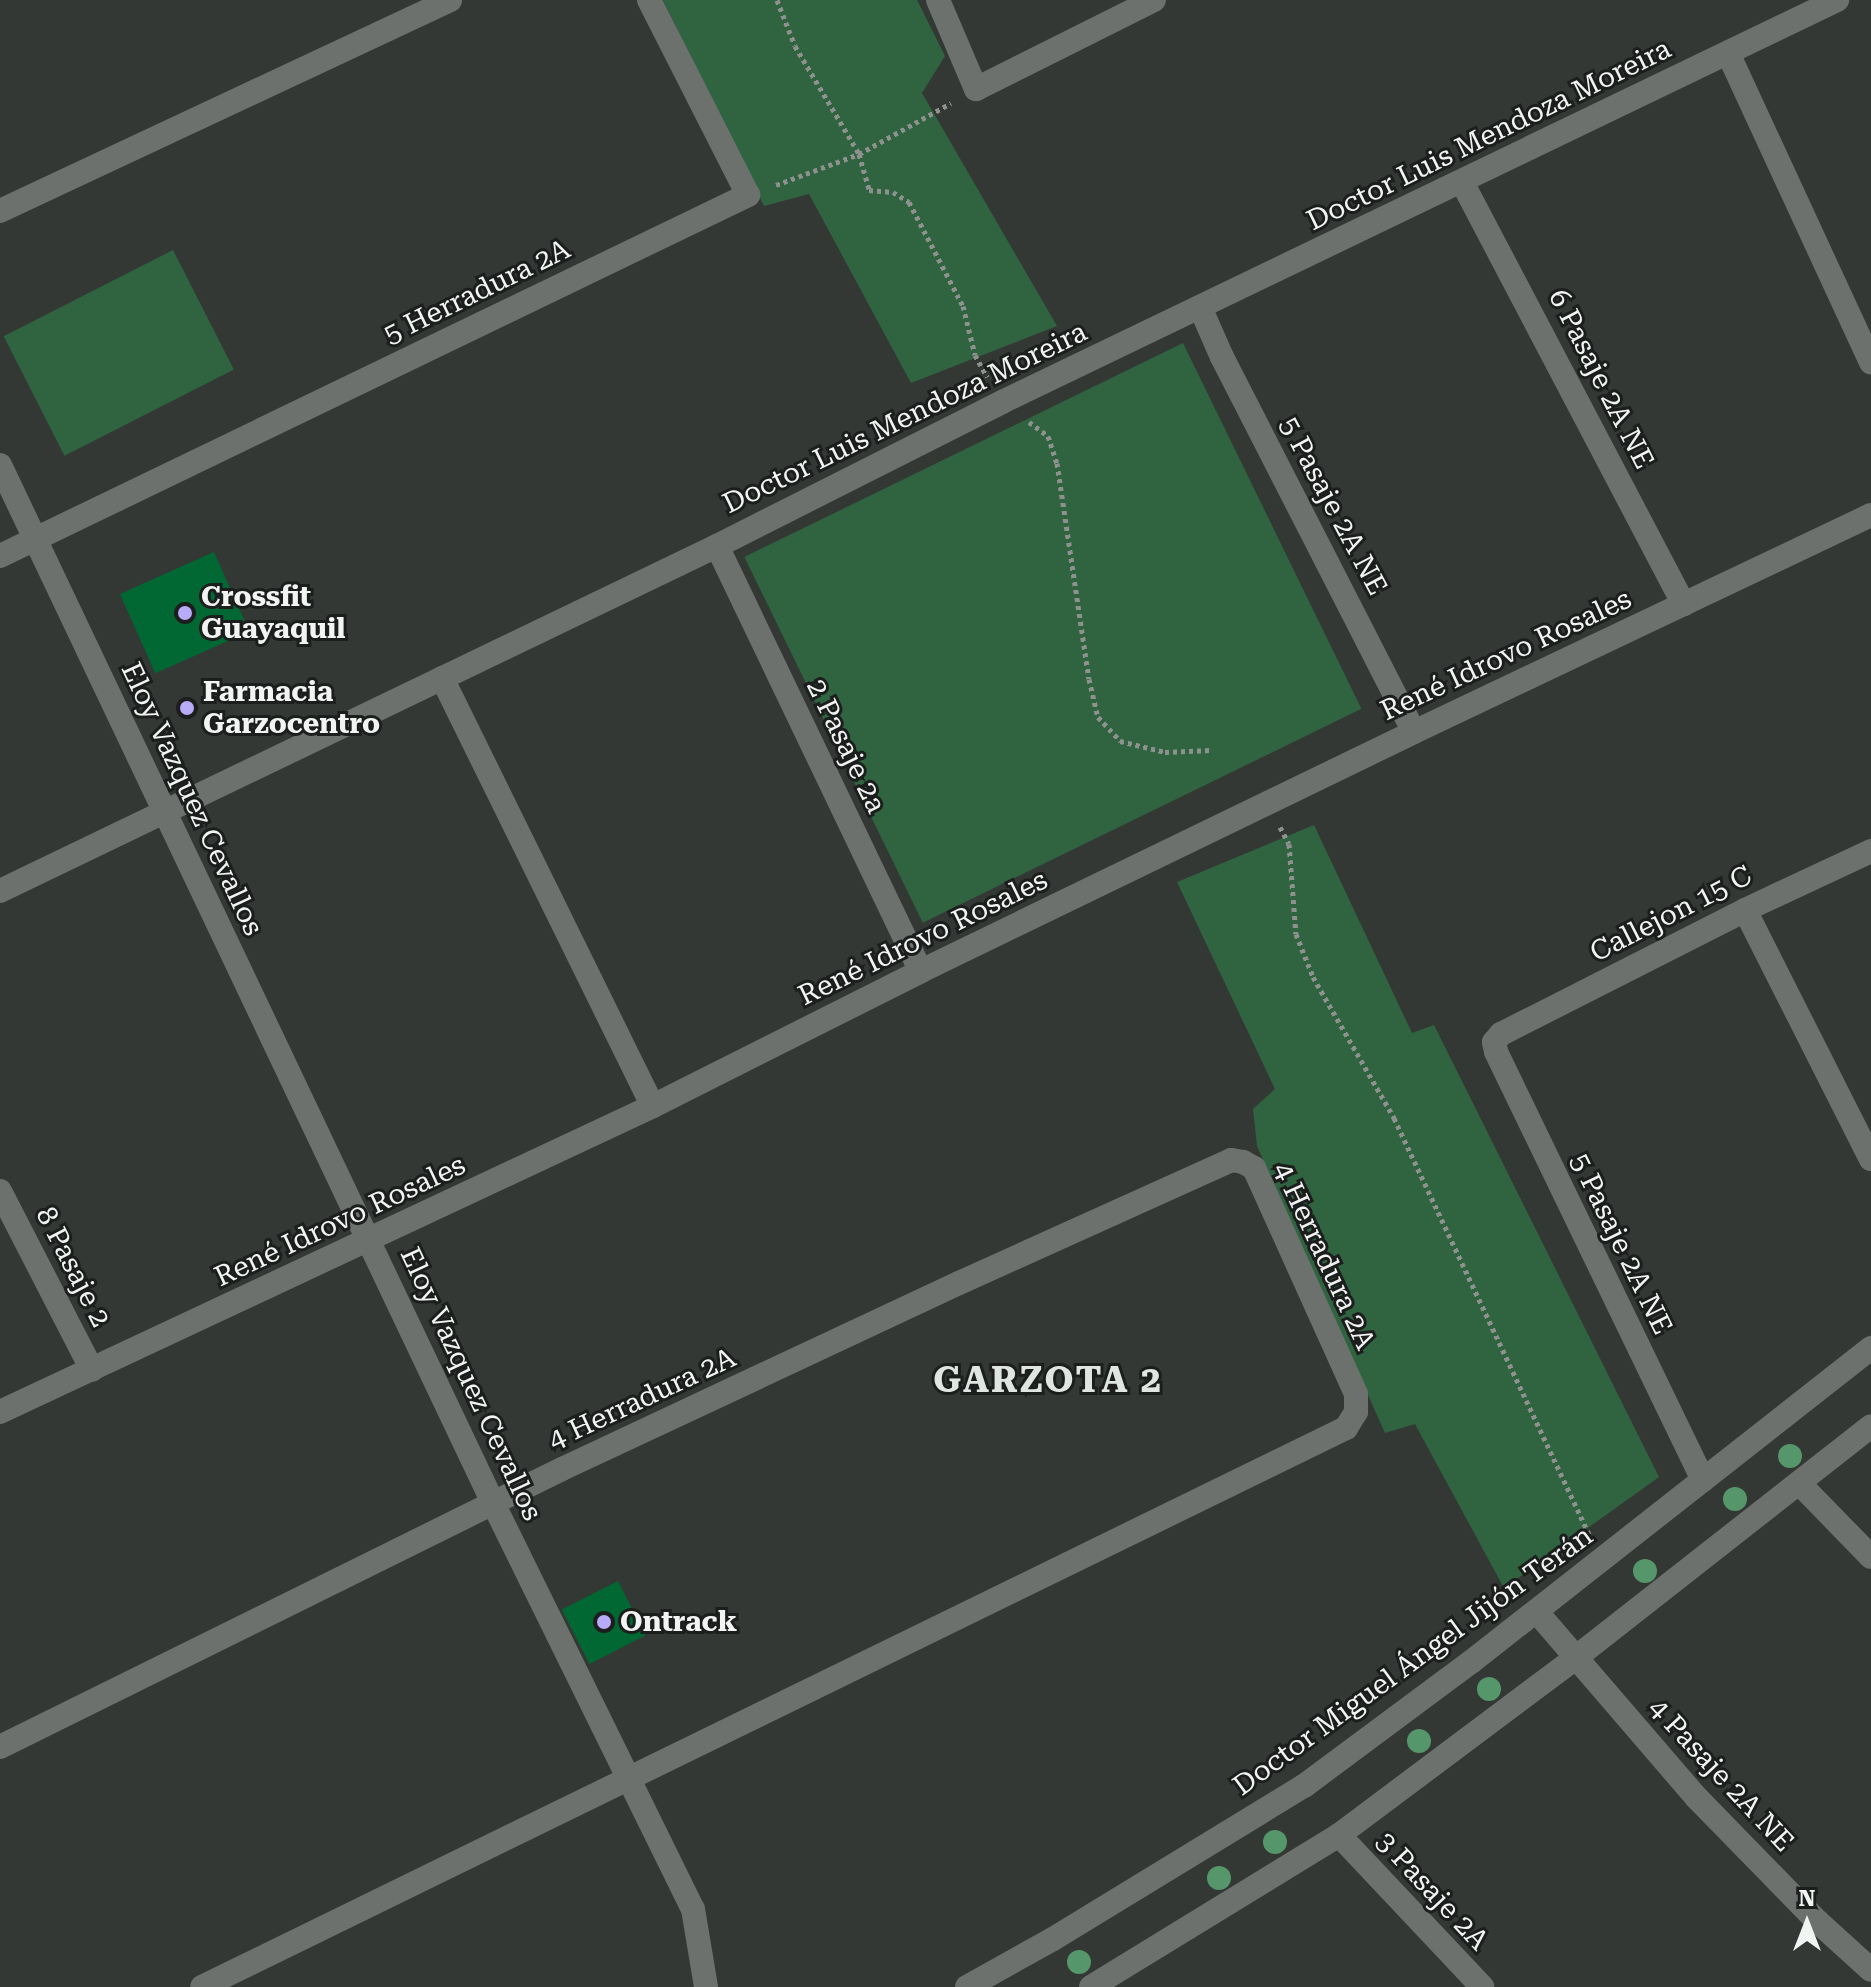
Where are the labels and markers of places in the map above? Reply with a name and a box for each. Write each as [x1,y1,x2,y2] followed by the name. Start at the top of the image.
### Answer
[201,580,345,646] place label: Crossfit Guayaquil
[176,604,194,622] marker: Crossfit Guayaquil
[203,675,380,741] place label: Farmacia Garzocentro
[178,699,196,717] marker: Farmacia Garzocentro
[620,1605,737,1639] place label: Ontrack
[595,1613,613,1631] marker: Ontrack

